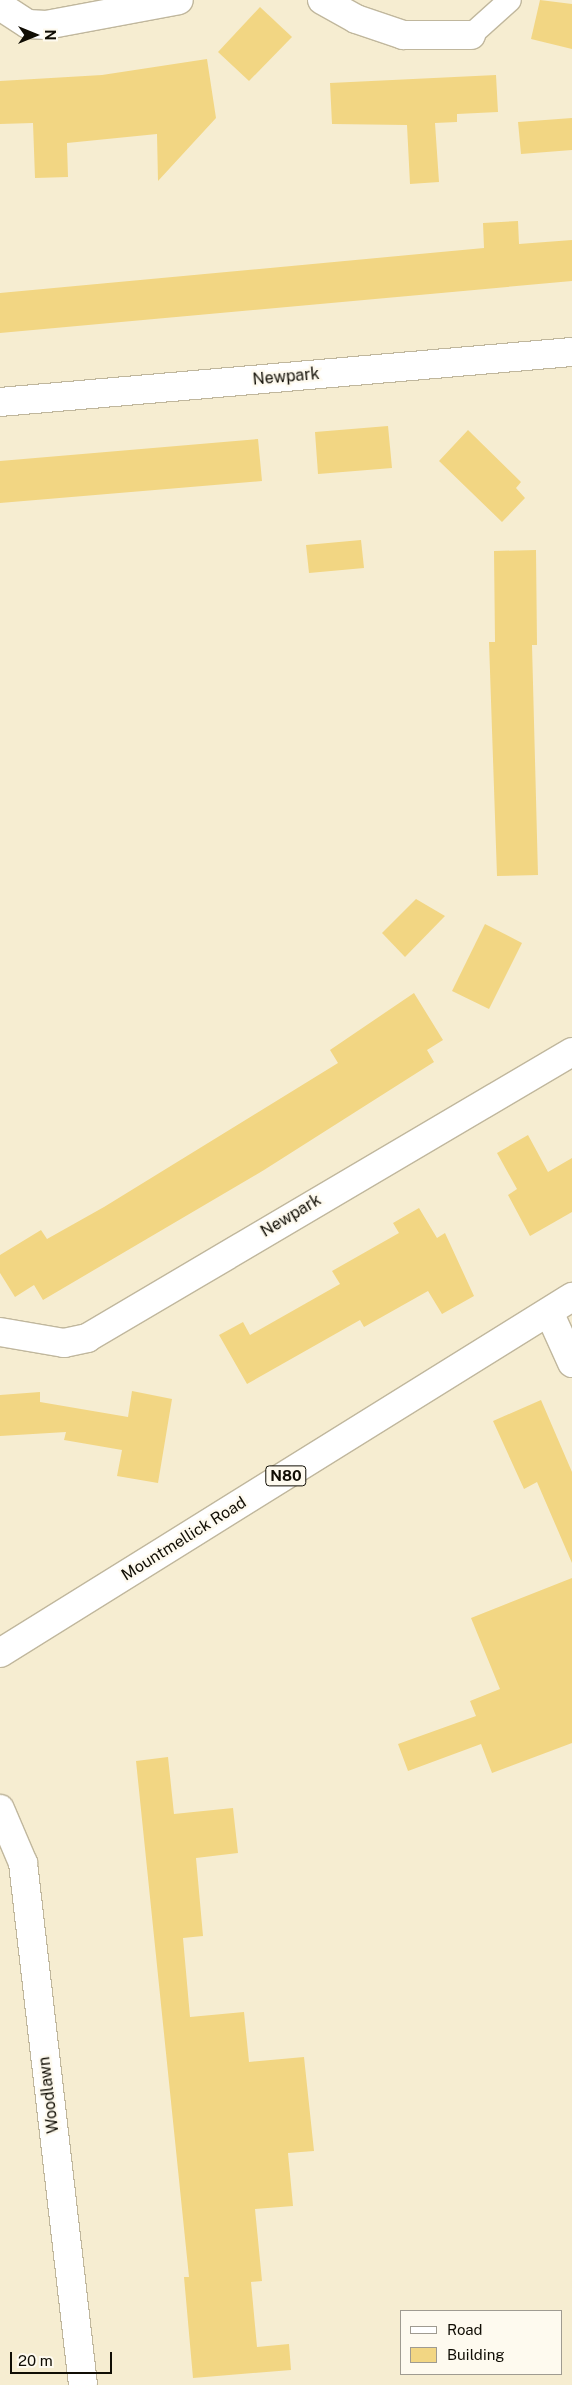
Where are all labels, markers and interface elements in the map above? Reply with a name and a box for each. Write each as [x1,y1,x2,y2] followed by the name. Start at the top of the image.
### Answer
[10,10,60,60] north arrow
[42,30,58,40] text: N
[252,365,320,389] street label: Newpark
[257,1191,325,1241] street label: Newpark
[265,1464,307,1488] road number: N80
[118,1493,250,1585] street label: Mountmellick Road
[35,2055,63,2135] street label: Woodlawn
[400,2310,562,2375] legend
[447,2321,483,2338] text: Road
[12,2342,115,2374] scale bar
[447,2346,505,2363] text: Building
[18,2352,53,2369] text: 20 m

